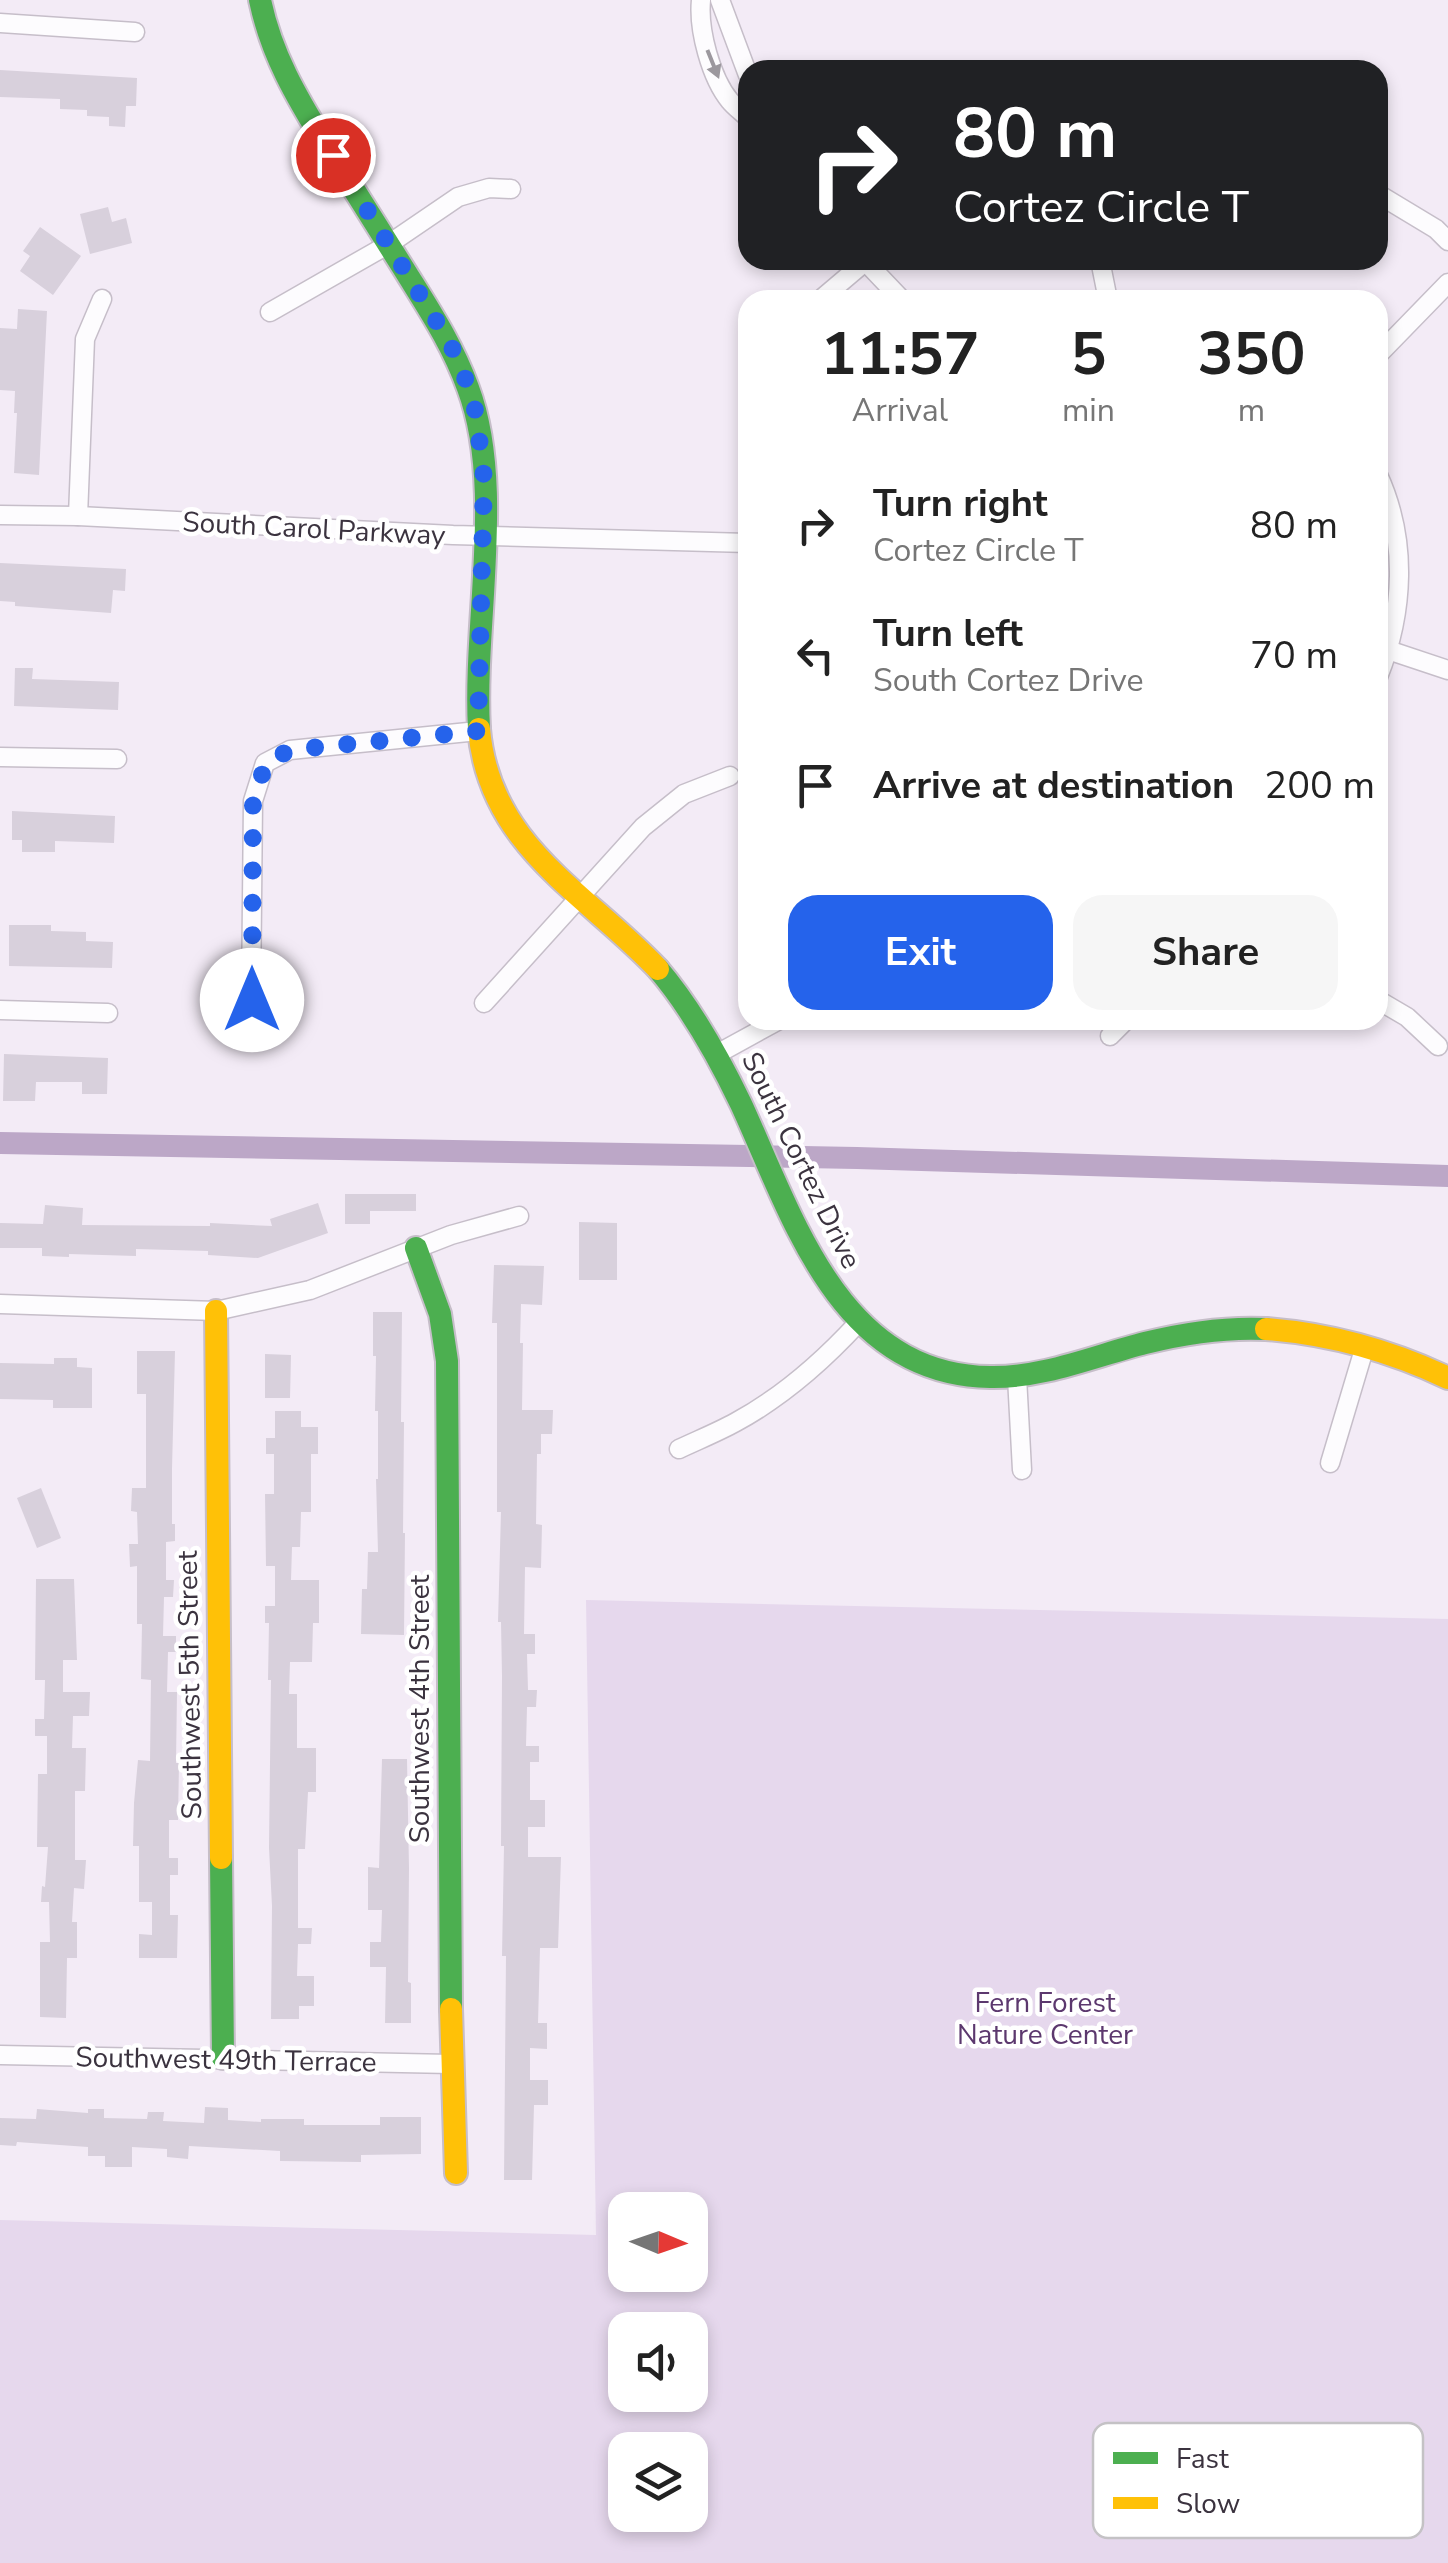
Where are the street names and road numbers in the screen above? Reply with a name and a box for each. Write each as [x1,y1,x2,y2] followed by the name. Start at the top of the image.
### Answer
[181,503,447,555] street label: South Carol Parkway
[732,1046,870,1275] street label: South Cortez Drive
[169,1550,211,1820] street label: Southwest 5th Street
[401,1574,439,1843] street label: Southwest 4th Street
[75,2038,377,2082] street label: Southwest 49th Terrace

